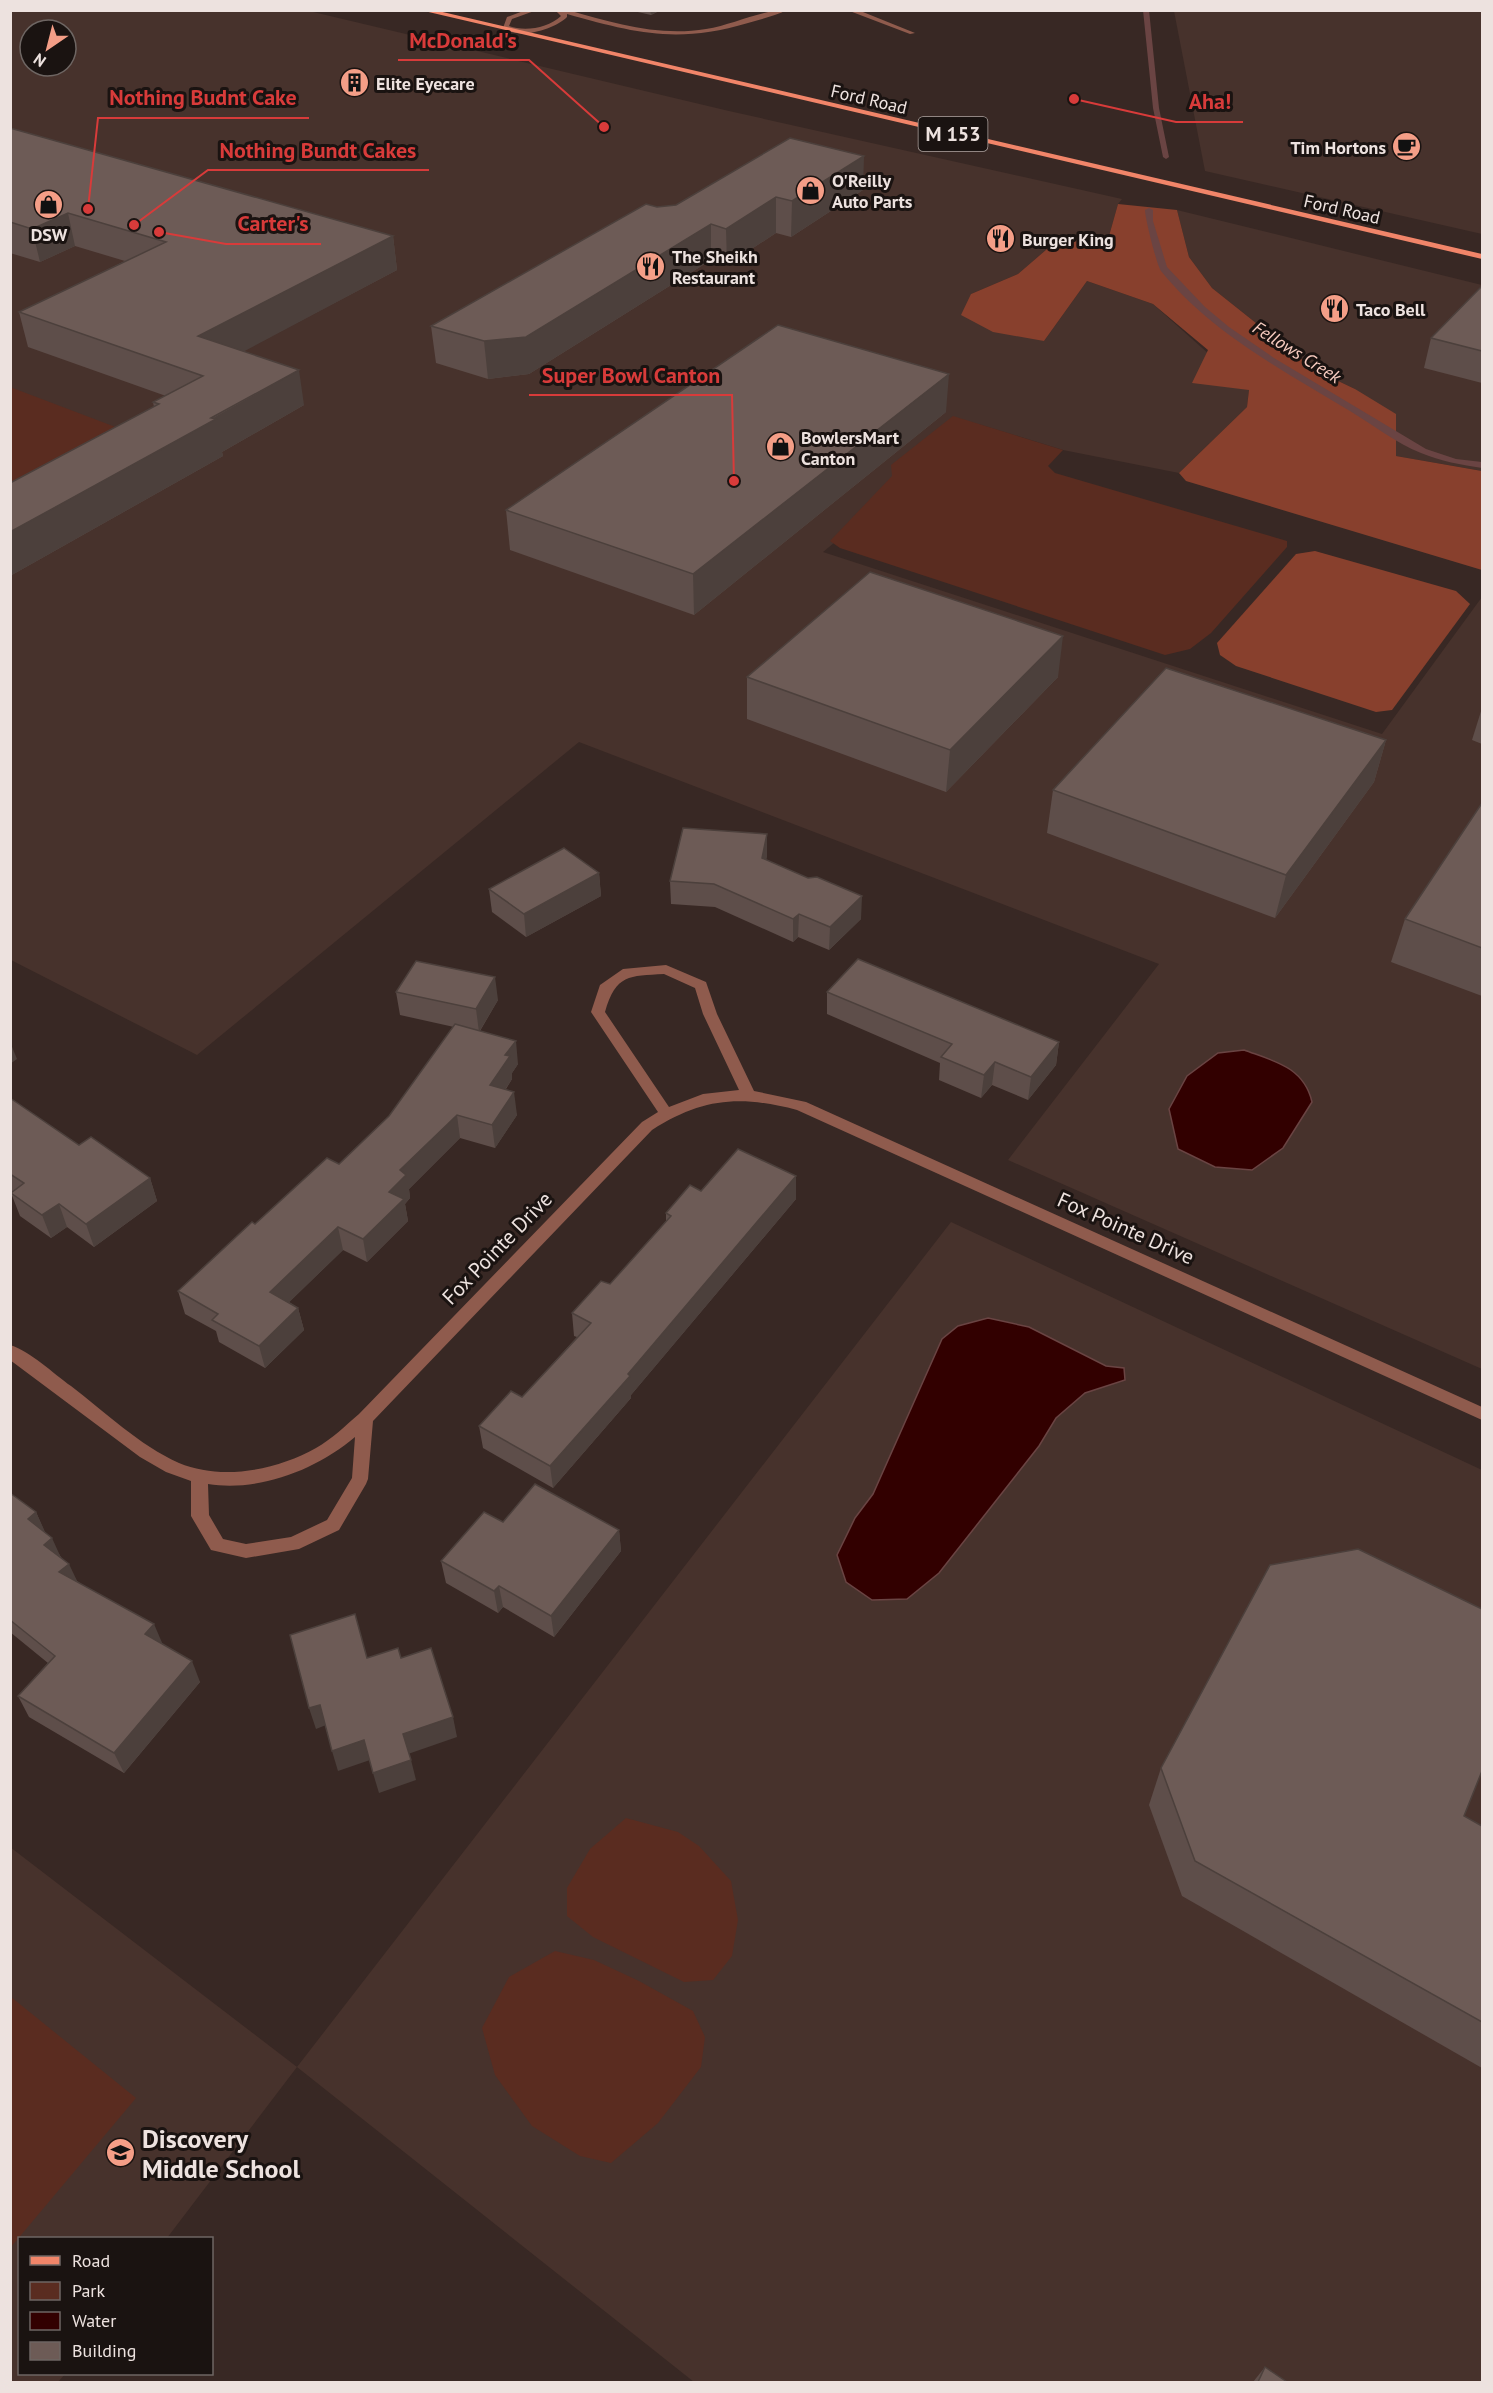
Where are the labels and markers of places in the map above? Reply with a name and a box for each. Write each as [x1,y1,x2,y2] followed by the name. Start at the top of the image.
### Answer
[398,20,529,60] callout: McDonald's
[339,67,371,99] building icon: Elite Eyecare
[376,72,475,95] place label: Elite Eyecare
[98,78,309,118] callout: Nothing Budnt Cake
[1176,82,1243,122] callout: Aha!
[208,130,429,170] callout: Nothing Bundt Cakes
[1391,131,1423,163] cafe icon: Tim Hortons
[1290,136,1386,159] place label: Tim Hortons
[832,169,913,213] place label: O'Reilly Auto Parts
[795,174,827,206] shop icon: O'Reilly Auto Parts
[33,189,65,221] shop icon: DSW
[226,204,321,244] callout: Carter's
[31,223,68,246] place label: DSW
[985,223,1017,255] restaurant icon: Burger King
[1022,228,1114,251] place label: Burger King
[672,245,758,289] place label: The Sheikh Restaurant
[635,250,667,282] restaurant icon: The Sheikh Restaurant
[1319,293,1351,325] restaurant icon: Taco Bell
[1356,298,1426,321] place label: Taco Bell
[529,355,732,395] callout: Super Bowl Canton
[801,426,900,470] place label: BowlersMart Canton
[764,431,796,463] shop icon: BowlersMart Canton
[142,2122,300,2185] place label: Discovery Middle School
[105,2137,137,2169] school or university icon: Discovery Middle School

